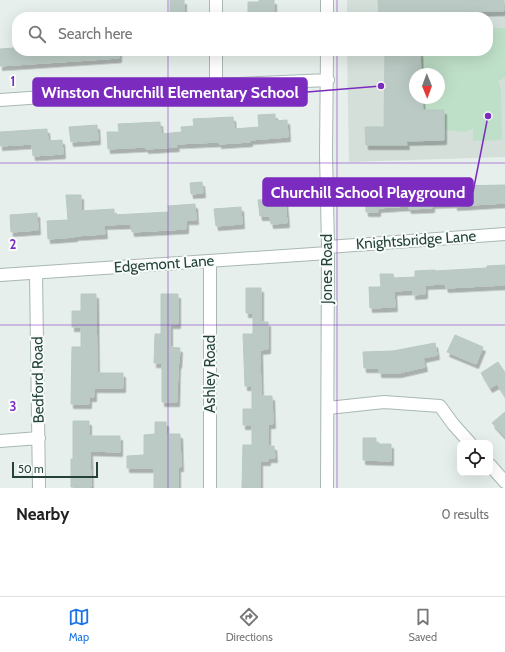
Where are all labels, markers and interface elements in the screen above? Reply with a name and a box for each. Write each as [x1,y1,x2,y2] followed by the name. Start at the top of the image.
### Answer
[12,12,493,56] search box
[26,23,48,45] icon: search
[58,25,133,43] text: Search here
[409,68,445,104] north arrow
[11,73,15,89] text: 1
[33,78,307,106] callout: Winston Churchill Elementary School
[41,83,299,102] text: Winston Churchill Elementary School
[263,178,473,206] callout: Churchill School Playground
[271,183,465,202] text: Churchill School Playground
[355,227,477,253] street label: Knightsbridge Lane
[318,234,336,305] street label: Jones Road
[10,236,17,252] text: 2
[113,251,215,276] street label: Edgemont Lane
[201,335,219,413] street label: Ashley Road
[28,336,48,424] street label: Bedford Road
[9,398,17,414] text: 3
[457,440,493,476] map controls
[457,440,493,476] button: locate
[12,460,98,479] scale bar
[18,462,44,476] text: 50 m
[16,504,69,524] text: Nearby
[441,506,489,522] text: 0 results
[68,606,90,644] tab: Map
[226,606,273,644] tab: Directions
[409,606,437,644] tab: Saved

